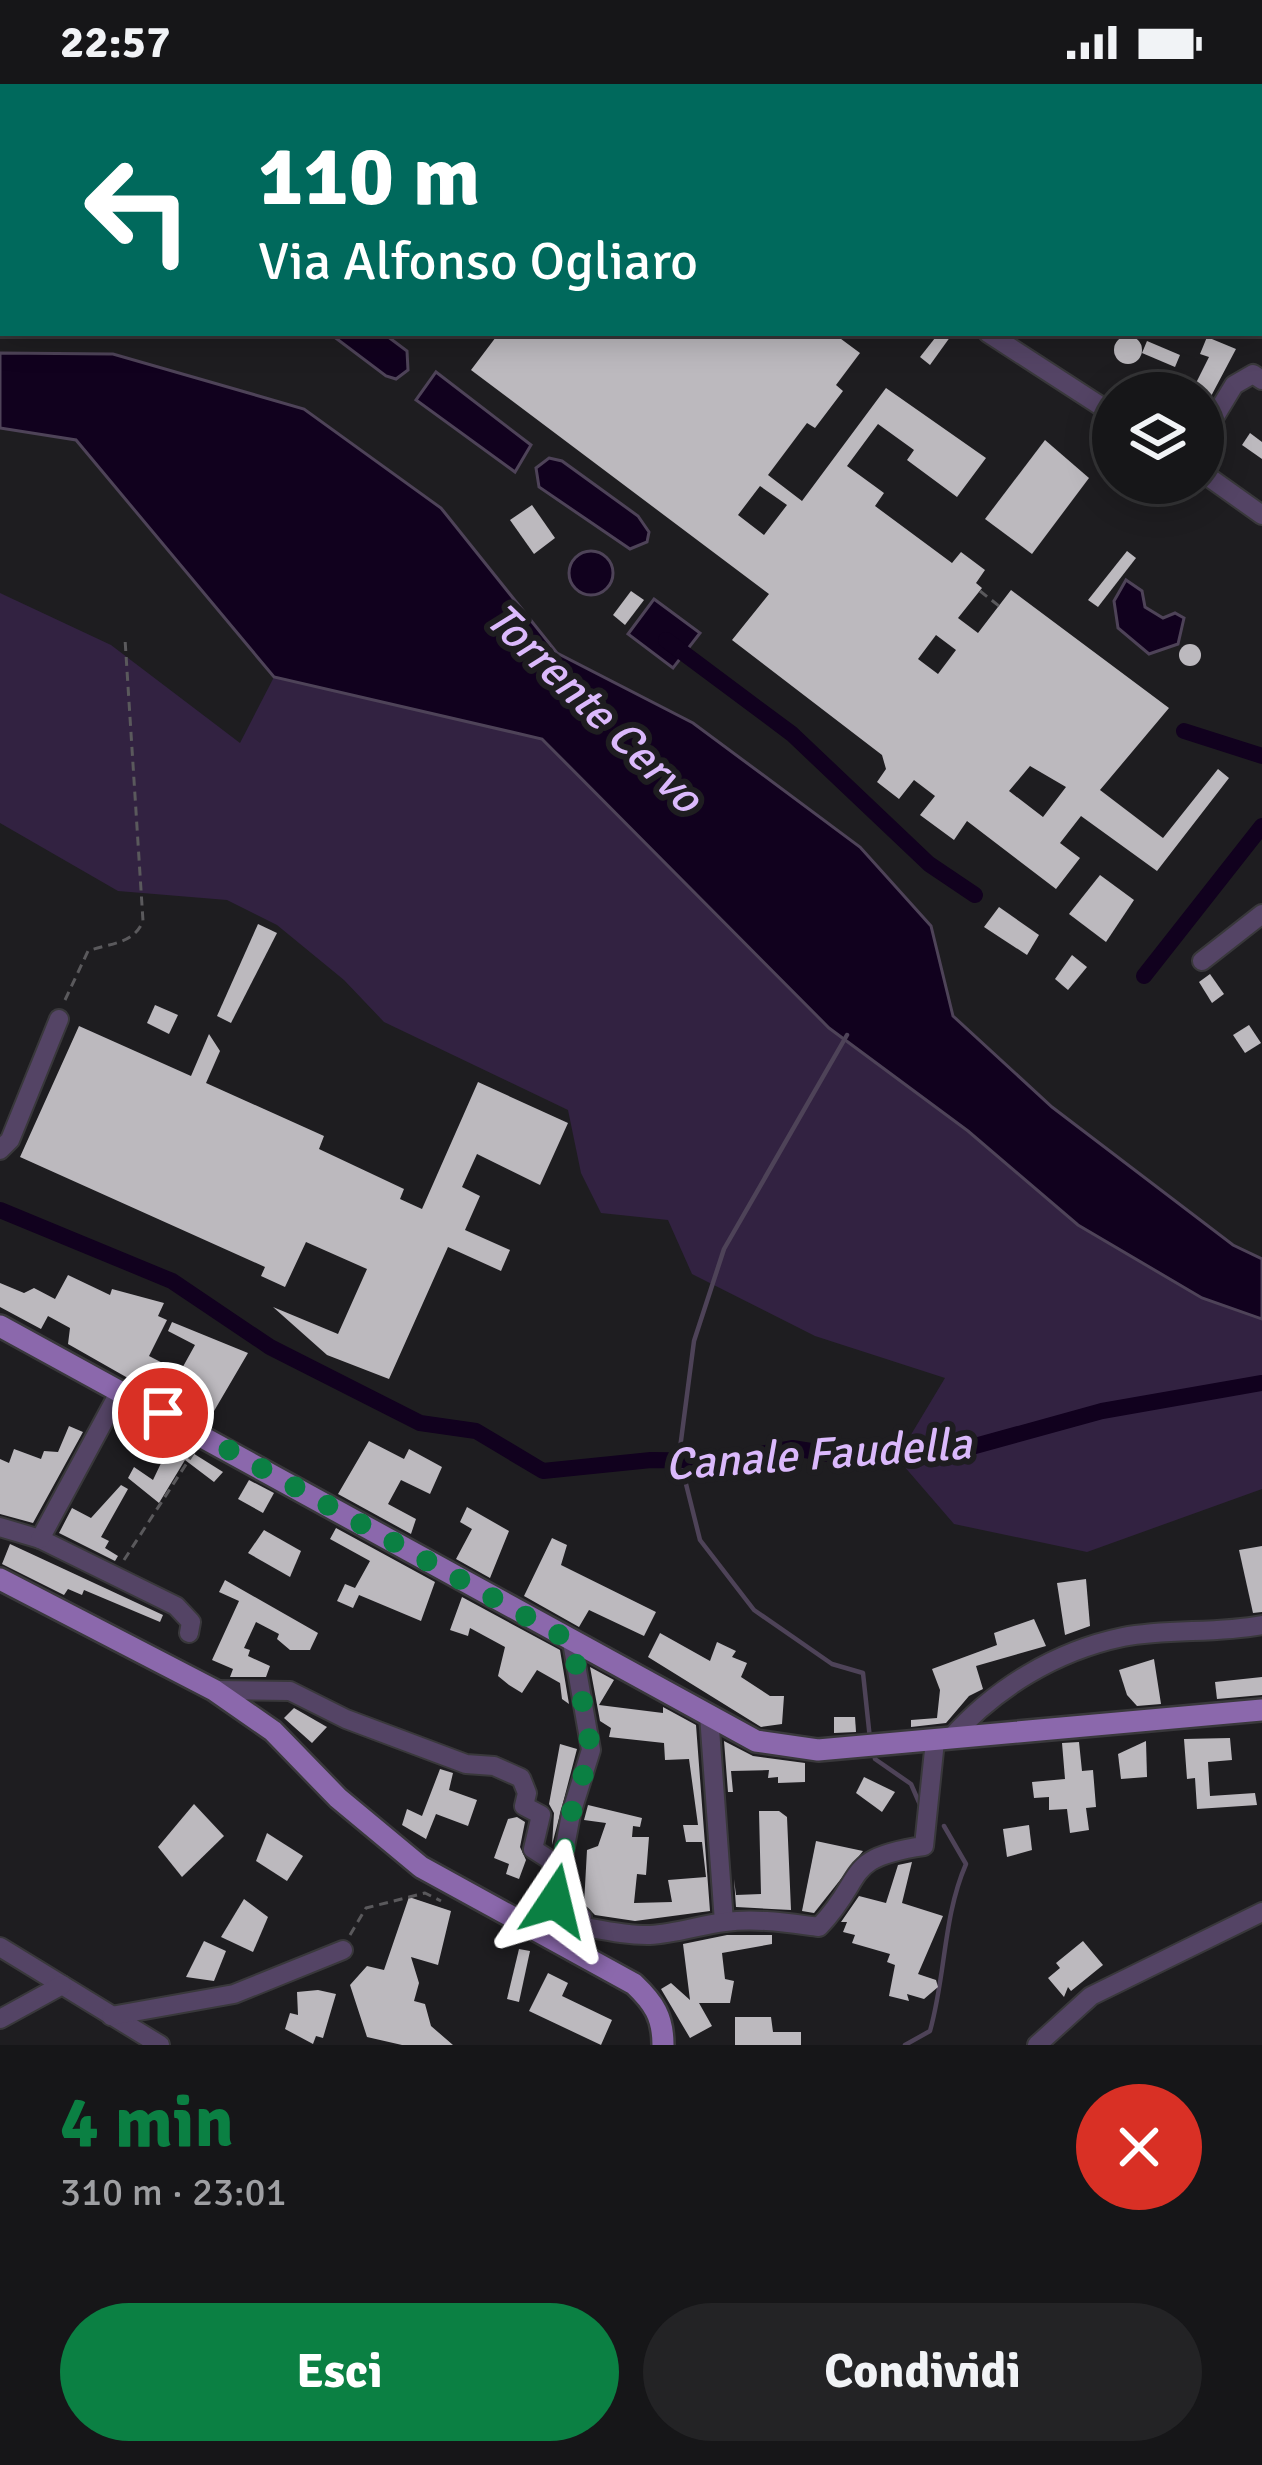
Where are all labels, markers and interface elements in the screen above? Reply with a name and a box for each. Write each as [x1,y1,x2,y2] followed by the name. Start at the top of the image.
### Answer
[60,15,170,70] text: 22:57
[258,125,480,229] text: 110 m
[60,132,216,288] icon: left
[258,228,698,295] text: Via Alfonso Ogliaro
[1092,372,1224,504] map controls
[1092,372,1224,504] button: layers
[474,591,715,827] water label: Torrente Cervo
[112,1362,214,1464] pin
[130,1380,196,1446] icon: arrive
[663,1416,974,1493] water label: Canale Faudella
[492,1838,618,1964] position arrow
[60,2078,234,2167] text: 4 min
[1076,2084,1202,2210] button: close
[60,2168,287,2216] text: 310 m · 23:01
[60,2303,619,2441] button: Esci
[643,2303,1202,2441] button: Condividi

